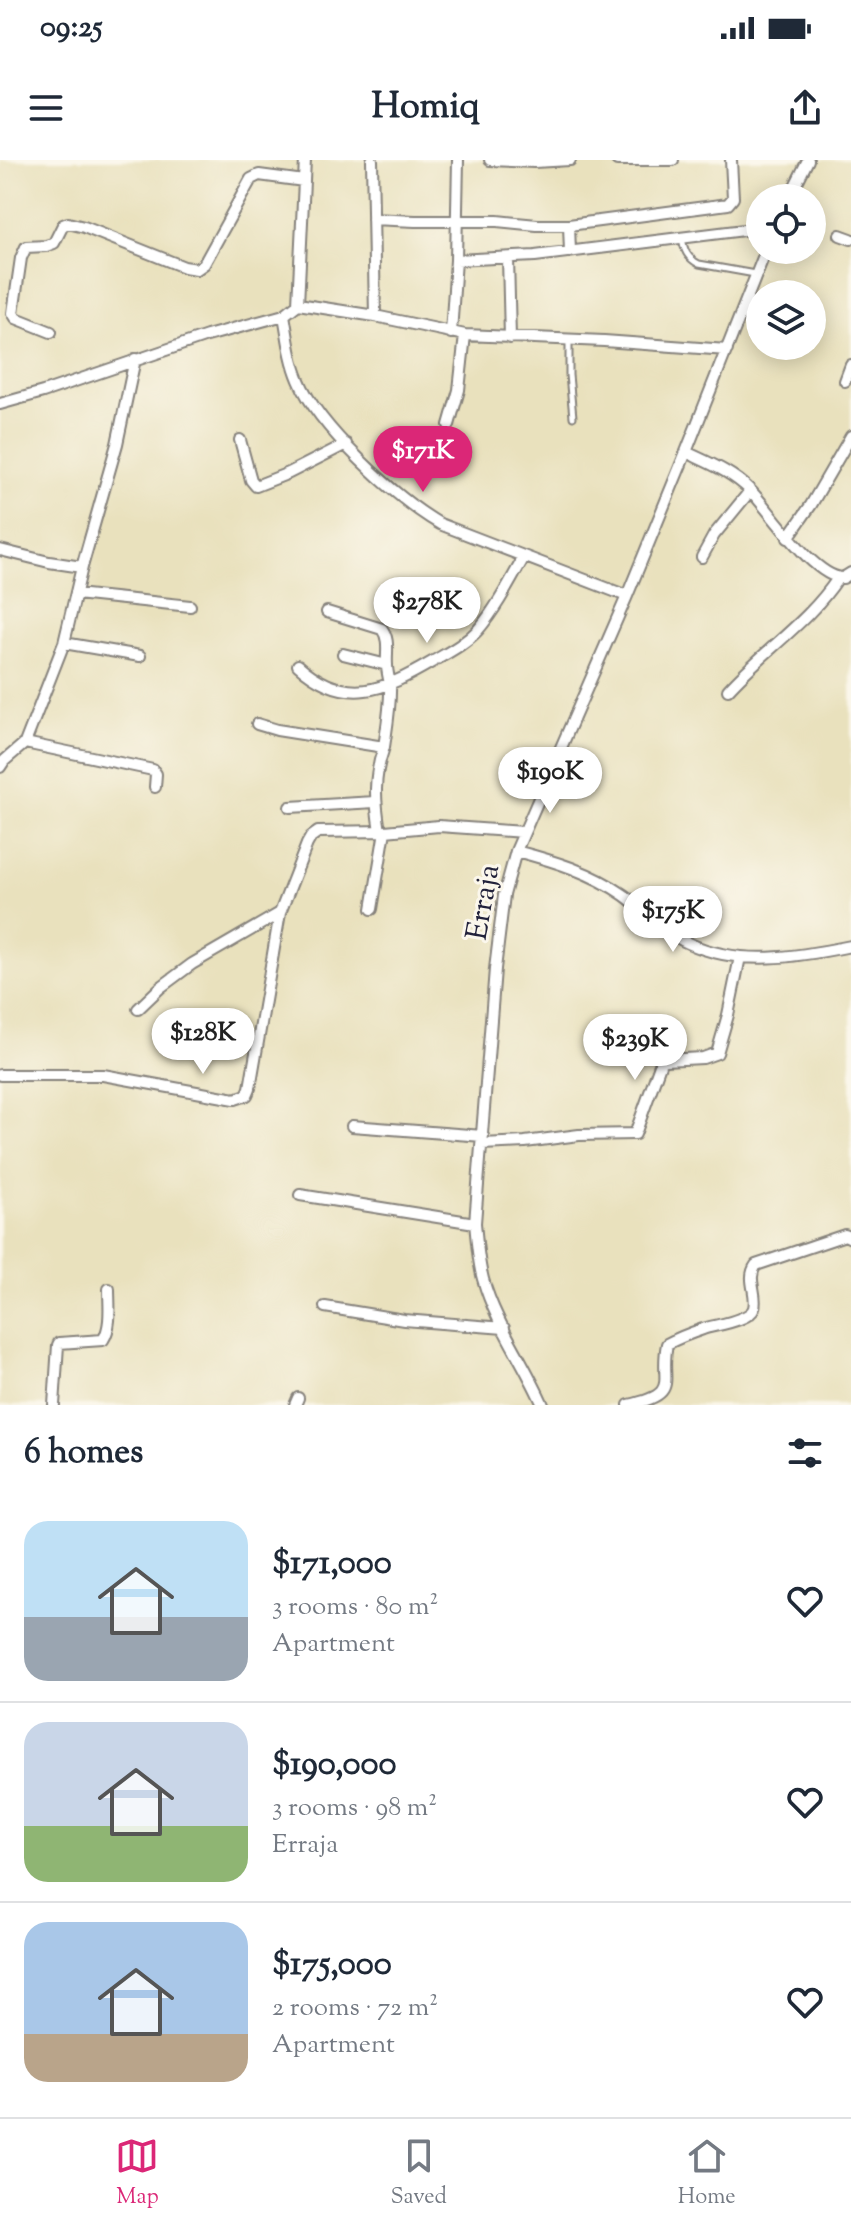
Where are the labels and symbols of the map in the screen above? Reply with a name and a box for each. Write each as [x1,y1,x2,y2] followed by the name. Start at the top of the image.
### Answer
[367,426,479,494] pin: $171K
[371,577,483,645] pin: $278K
[494,747,606,815] pin: $190K
[457,861,512,944] street label: Erraja
[617,886,729,954] pin: $175K
[147,1008,259,1076] pin: $128K
[579,1014,691,1082] pin: $239K

